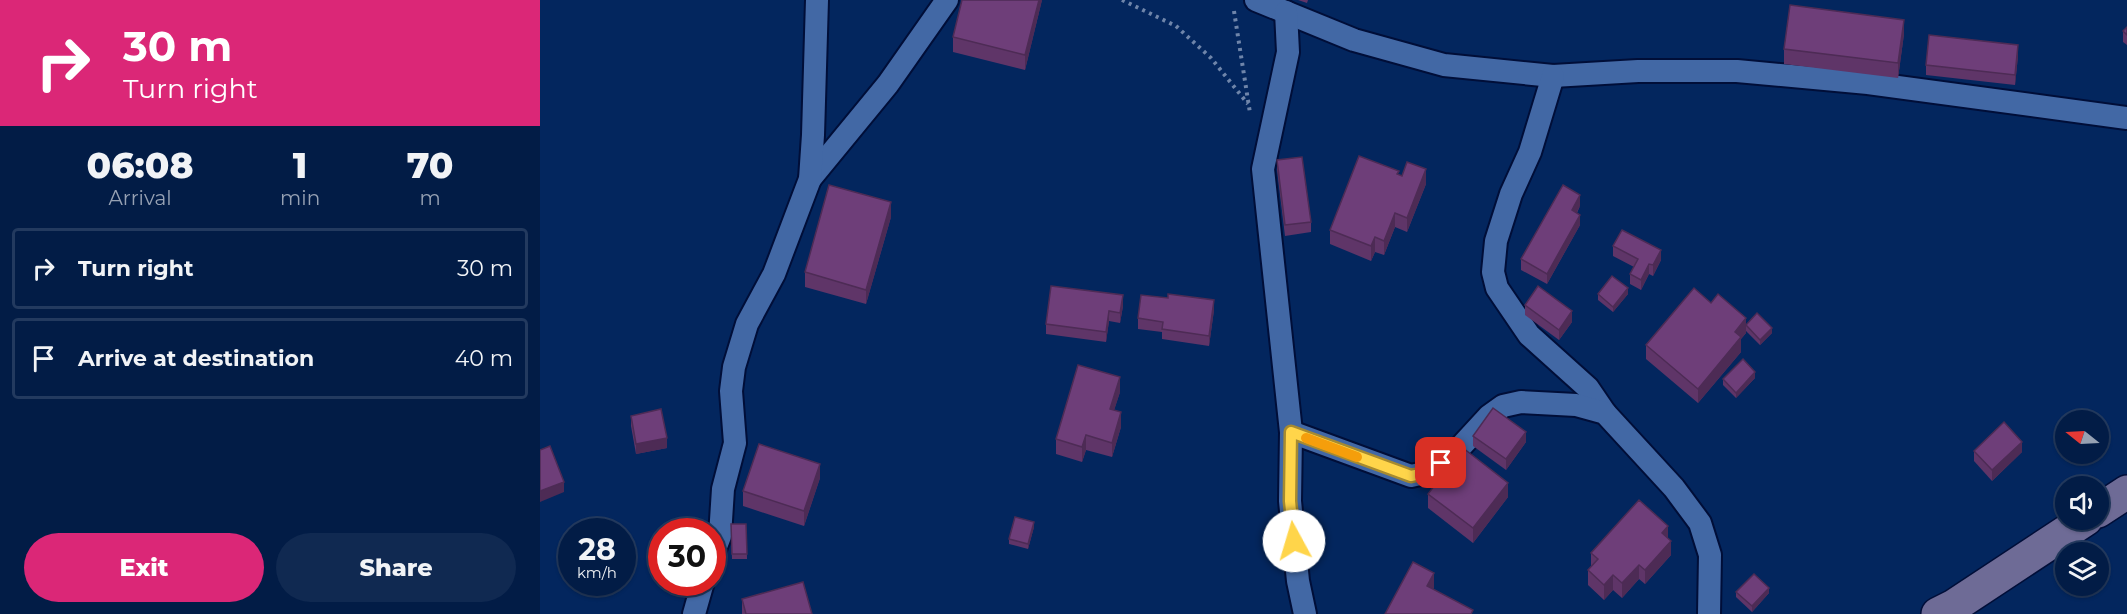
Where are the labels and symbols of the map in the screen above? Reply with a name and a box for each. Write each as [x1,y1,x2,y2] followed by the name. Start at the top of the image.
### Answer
[2055,410,2109,464] north arrow
[1415,437,1466,488] pin
[1262,509,1326,573] position arrow
[648,518,726,596] speed limit sign: 30

